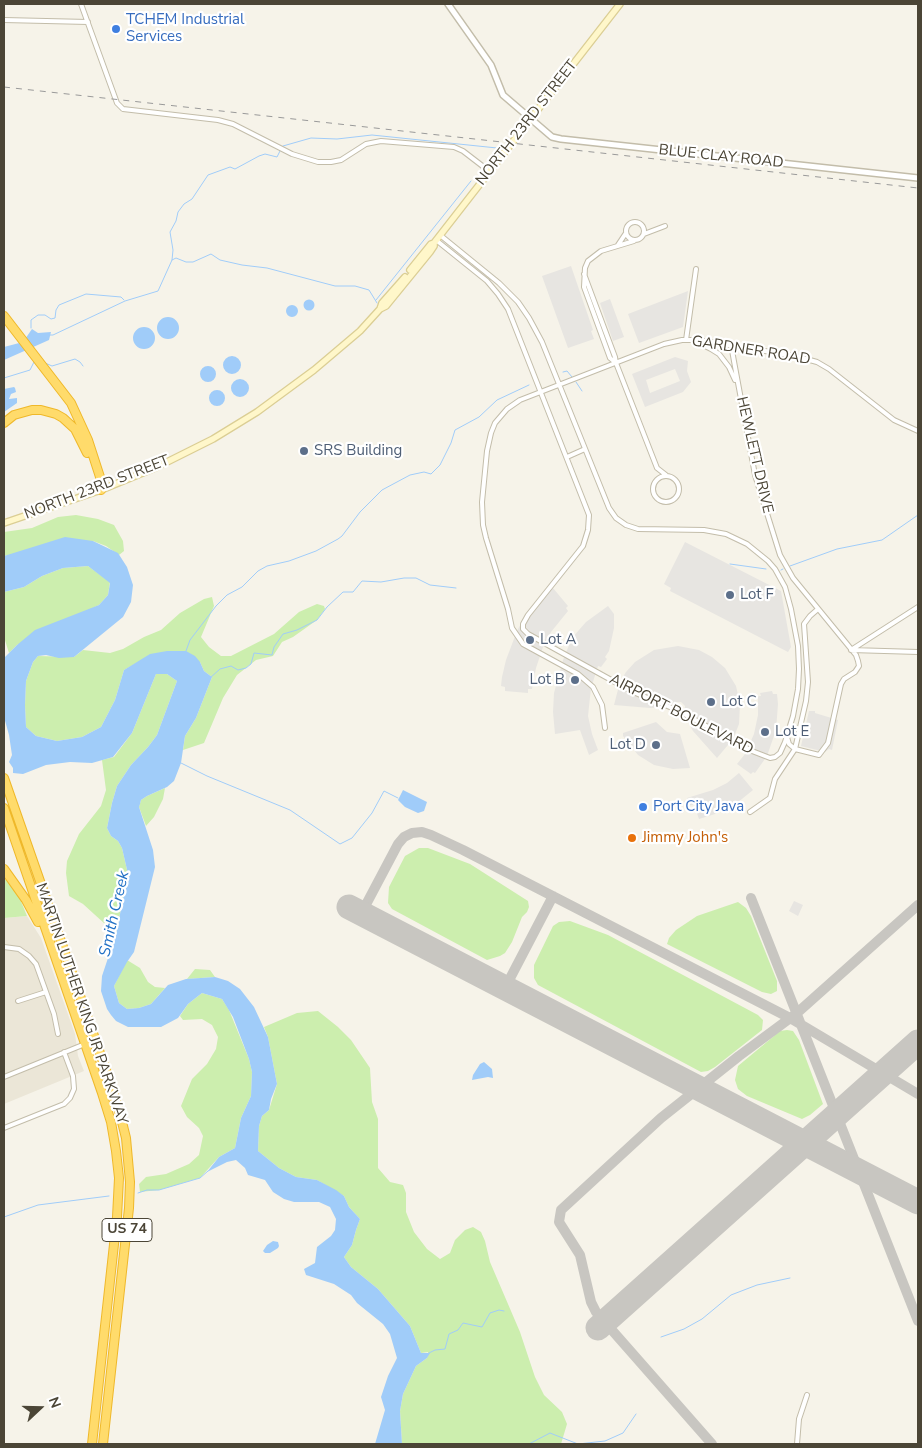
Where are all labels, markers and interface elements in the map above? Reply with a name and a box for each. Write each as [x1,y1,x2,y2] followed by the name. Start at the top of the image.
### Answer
[126,11,244,46] place label: TCHEM Industrial Services
[110,23,122,35] marker: TCHEM Industrial Services
[472,57,582,189] street label: NORTH 23RD STREET
[658,141,784,173] street label: BLUE CLAY ROAD
[690,333,812,369] street label: GARDNER ROAD
[732,395,776,515] street label: HEWLETT DRIVE
[314,442,402,460] place label: SRS Building
[298,445,310,457] marker: SRS Building
[22,452,172,524] street label: NORTH 23RD STREET
[740,586,774,604] place label: Lot F
[724,589,736,601] marker: Lot F
[540,631,576,649] place label: Lot A
[524,634,536,646] marker: Lot A
[529,671,565,689] place label: Lot B
[606,671,756,759] street label: AIRPORT BOULEVARD
[569,674,581,686] marker: Lot B
[721,693,757,711] place label: Lot C
[705,696,717,708] marker: Lot C
[775,723,809,741] place label: Lot E
[759,726,771,738] marker: Lot E
[609,736,646,754] place label: Lot D
[650,739,662,751] marker: Lot D
[653,798,744,816] place label: Port City Java
[637,801,649,813] marker: Port City Java
[642,829,728,847] place label: Jimmy John's
[626,832,638,844] marker: Jimmy John's
[96,869,134,959] water label: Smith Creek
[31,881,131,1127] street label: MARTIN LUTHER KING JR PARKWAY
[102,1218,152,1242] road number: US 74
[15,1383,65,1433] north arrow
[44,1394,65,1411] text: N

